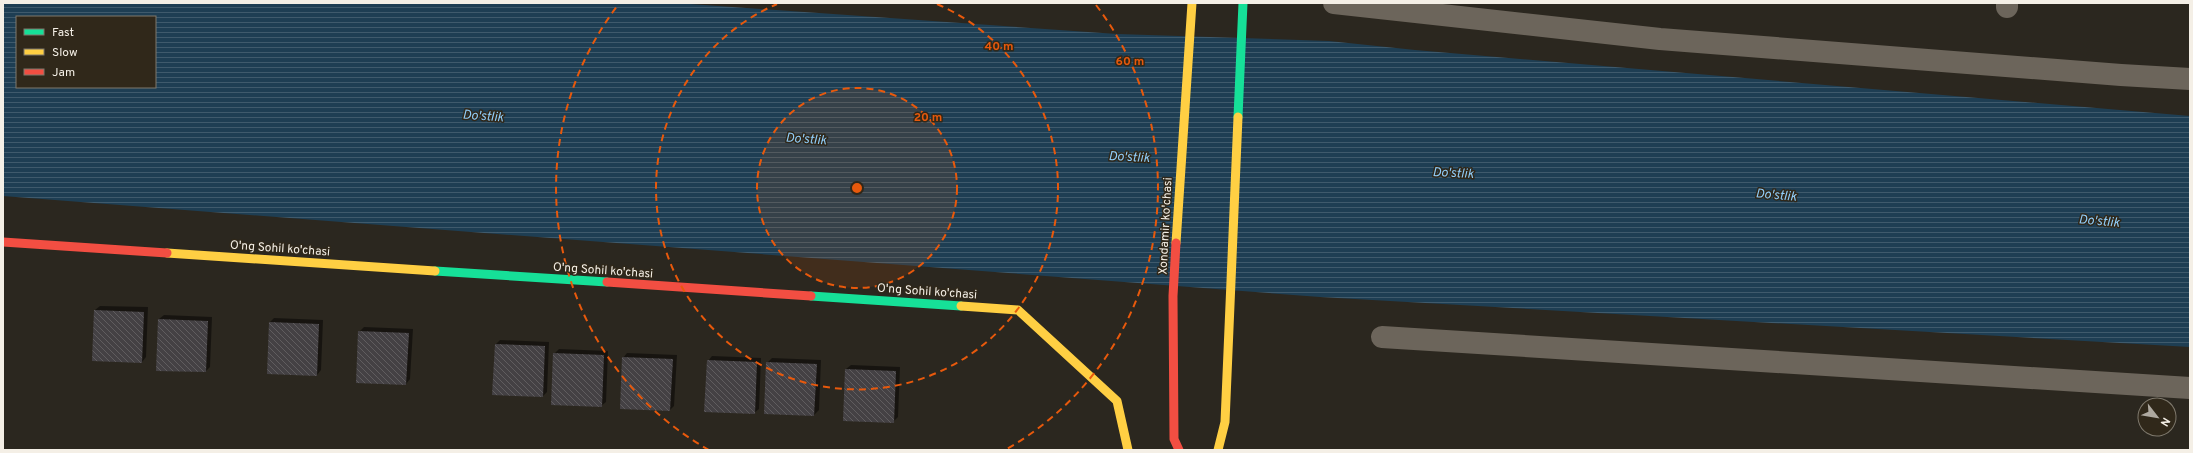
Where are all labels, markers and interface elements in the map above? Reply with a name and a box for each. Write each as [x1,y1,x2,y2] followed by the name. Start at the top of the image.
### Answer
[16,16,156,88] legend
[52,25,74,41] text: Fast
[984,39,1014,55] text: 40 m
[52,45,78,61] text: Slow
[1116,54,1144,70] text: 60 m
[52,65,75,81] text: Jam
[462,108,505,126] water label: Do'stlik
[914,110,942,126] text: 20 m
[785,131,828,149] water label: Do'stlik
[1108,149,1150,167] water label: Do'stlik
[1432,165,1474,183] water label: Do'stlik
[1155,177,1177,275] street label: Xondamir ko'chasi
[850,181,864,195] centre of rings
[1755,186,1798,206] water label: Do'stlik
[2078,212,2121,232] water label: Do'stlik
[229,238,331,260] street label: O'ng Sohil ko'chasi
[552,260,654,282] street label: O'ng Sohil ko'chasi
[876,281,978,303] street label: O'ng Sohil ko'chasi
[2137,397,2177,437] north arrow
[2157,415,2173,429] text: N

